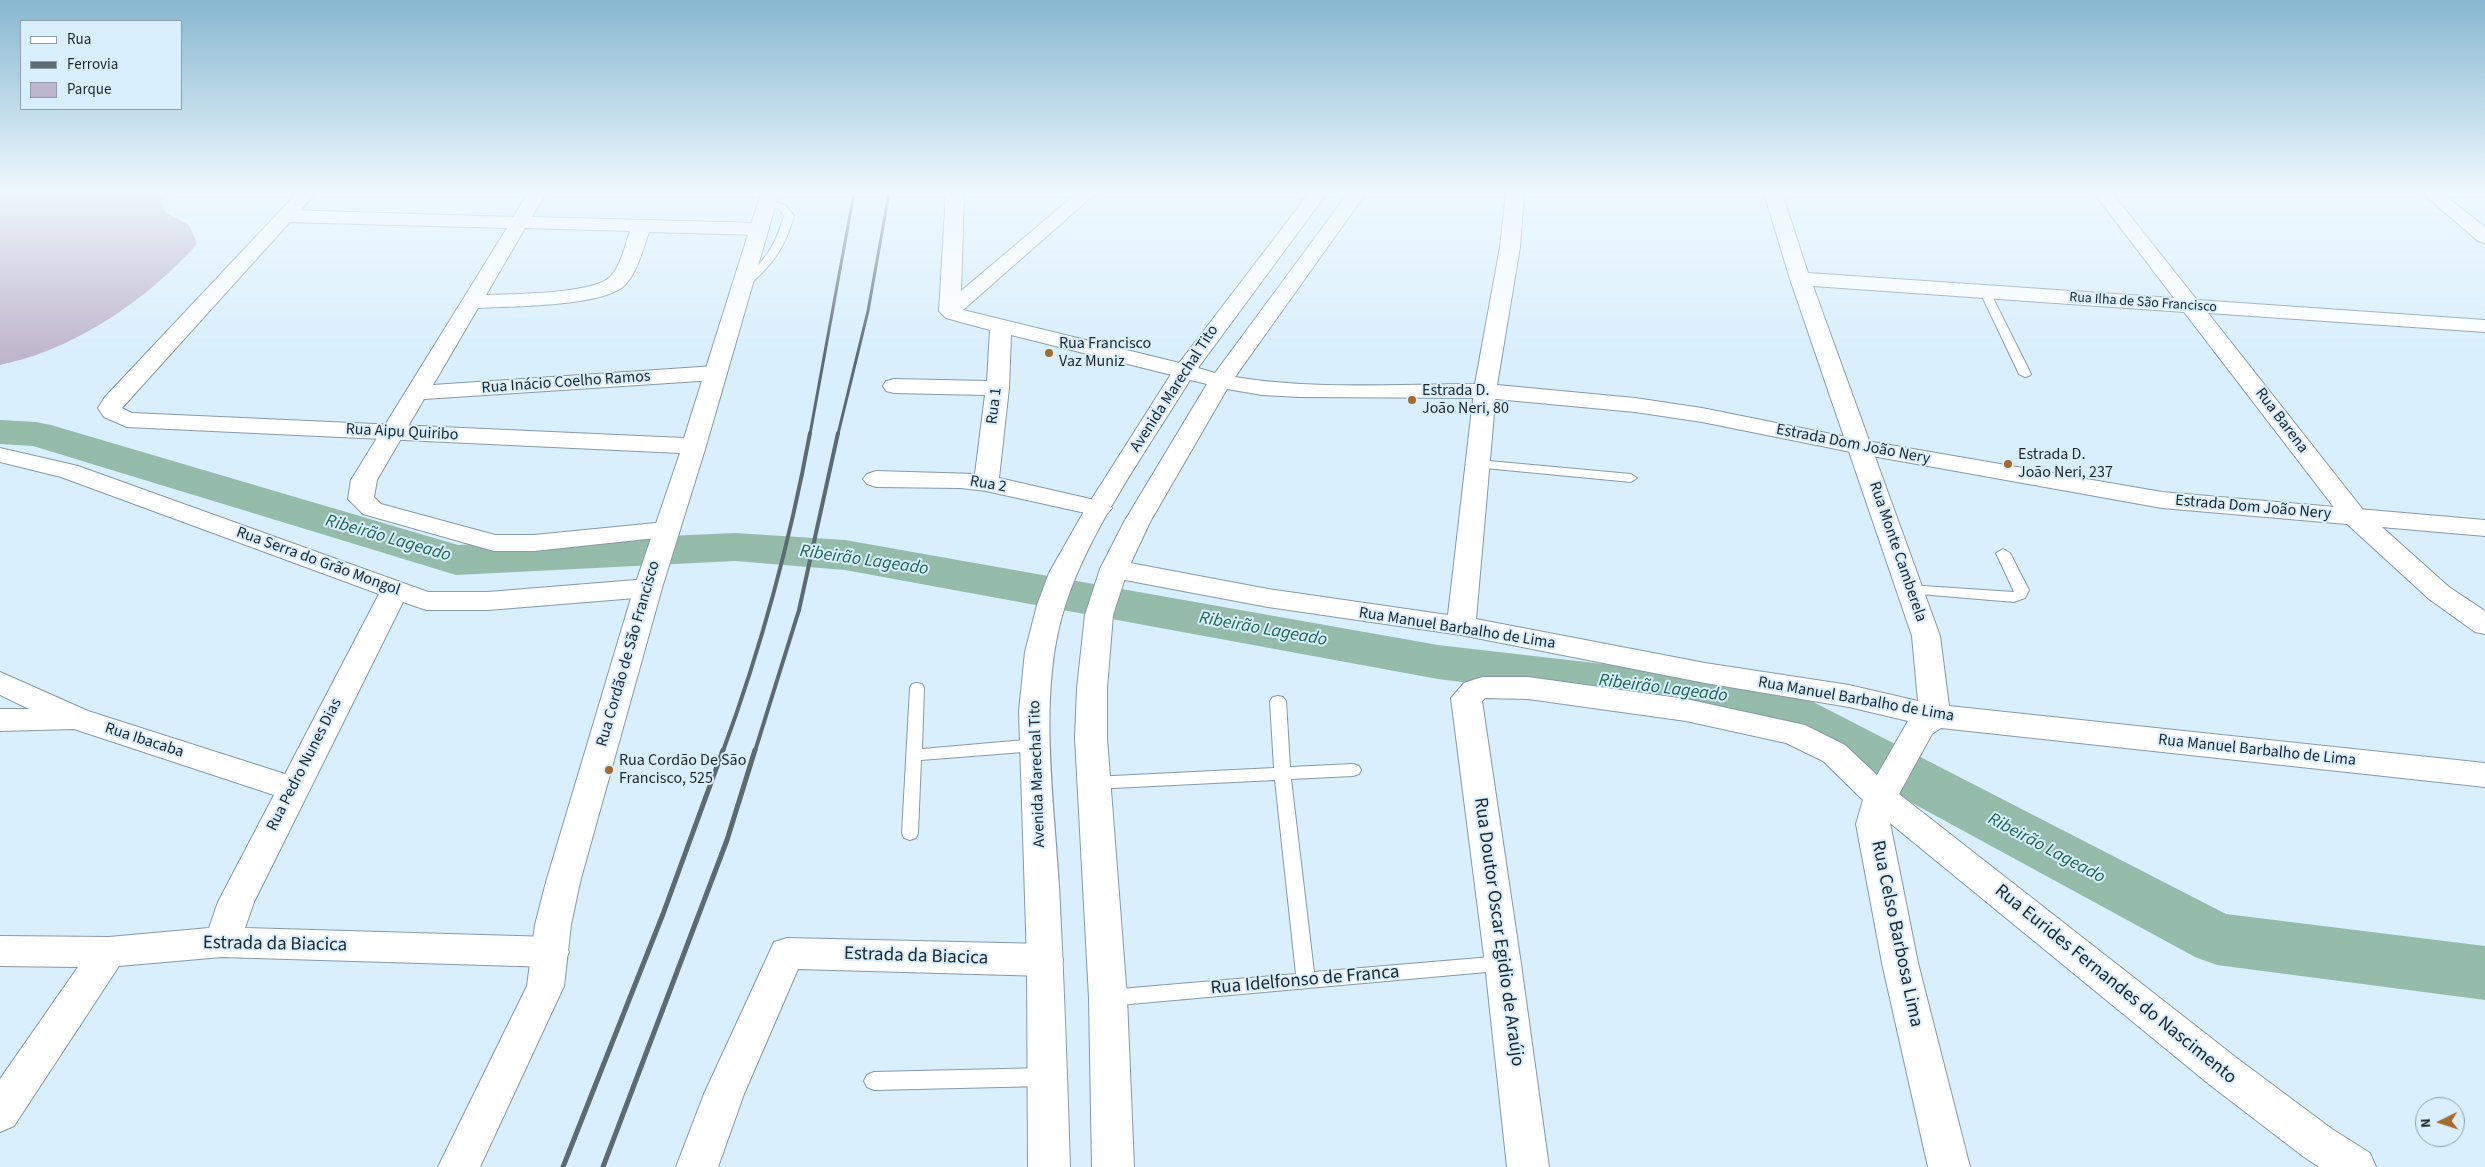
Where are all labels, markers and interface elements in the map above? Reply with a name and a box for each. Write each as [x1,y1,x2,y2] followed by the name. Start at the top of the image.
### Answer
[20,20,182,110] legend
[67,29,91,50] text: Rua
[67,54,118,75] text: Ferrovia
[67,79,111,100] text: Parque
[2069,289,2217,317] street label: Rua Ilha de São Francisco
[1127,322,1223,456] street label: Avenida Marechal Tito
[1059,334,1151,372] place label: Rua Francisco Vaz Muniz
[1043,347,1055,359] marker: Rua Francisco Vaz Muniz
[481,368,651,398] street label: Rua Inácio Coelho Ramos
[1422,381,1509,419] place label: Estrada D. João Neri, 80
[2250,385,2312,457] street label: Rua Barena
[983,386,1007,426] street label: Rua 1
[1406,394,1418,406] marker: Estrada D. João Neri, 80
[345,420,459,446] street label: Rua Aipu Quiribo
[1774,421,1932,469] street label: Estrada Dom João Nery
[2018,445,2113,483] place label: Estrada D. João Neri, 237
[2002,458,2014,470] marker: Estrada D. João Neri, 237
[968,472,1008,498] street label: Rua 2
[1864,479,1930,625] street label: Rua Monte Camberela
[2174,492,2332,524] street label: Estrada Dom João Nery
[323,511,453,567] water label: Ribeirão Lageado
[233,523,403,601] street label: Rua Serra do Grão Mongol
[798,541,930,581] water label: Ribeirão Lageado
[593,559,665,749] street label: Rua Cordão de São Francisco
[1357,604,1557,654] street label: Rua Manuel Barbalho de Lima
[1197,608,1329,652] water label: Ribeirão Lageado
[1597,670,1729,708] water label: Ribeirão Lageado
[1756,673,1956,727] street label: Rua Manuel Barbalho de Lima
[263,696,347,834] street label: Rua Pedro Nunes Dias
[1026,700,1050,848] street label: Avenida Marechal Tito
[102,719,186,763] street label: Rua Ibacaba
[2157,731,2357,771] street label: Rua Manuel Barbalho de Lima
[619,751,746,789] place label: Rua Cordão De São Francisco, 525
[603,764,615,776] marker: Rua Cordão De São Francisco, 525
[1468,796,1528,1068] street label: Rua Doutor Oscar Egidio de Araújo
[1984,809,2108,889] water label: Ribeirão Lageado
[1865,839,1927,1029] street label: Rua Celso Barbosa Lima
[1989,880,2241,1090] street label: Rua Eurides Fernandes do Nascimento
[203,932,347,958] street label: Estrada da Biacica
[843,943,989,971] street label: Estrada da Biacica
[1210,961,1400,1001] street label: Rua Idelfonso de Franca
[2415,1097,2465,1147] north arrow
[2416,1118,2436,1128] text: N

